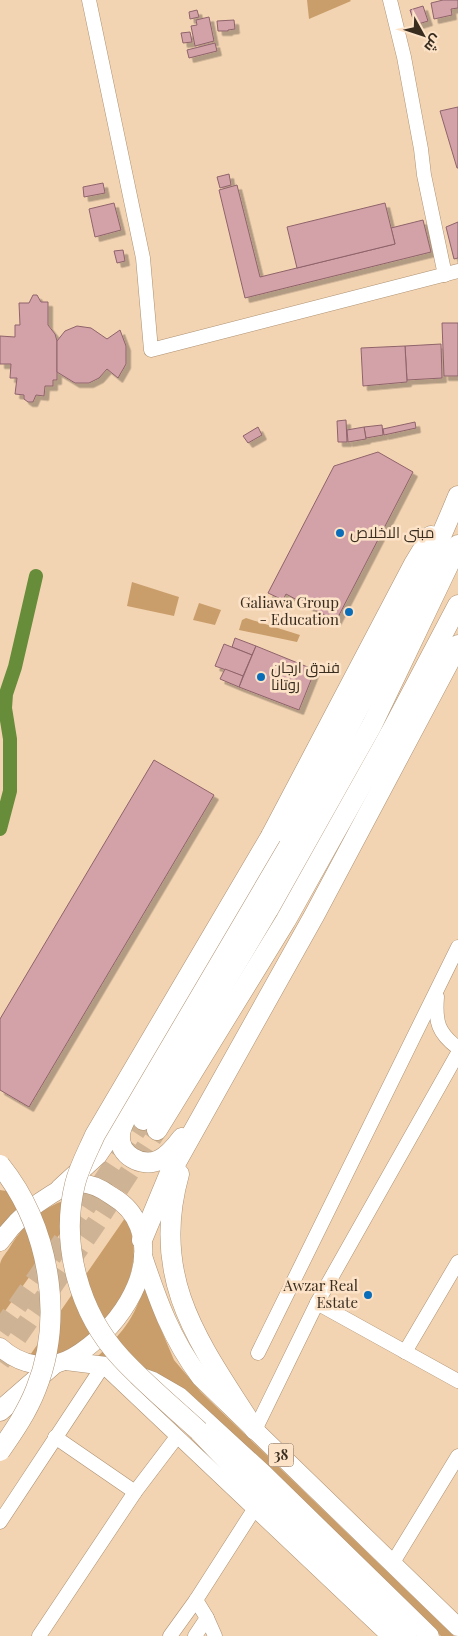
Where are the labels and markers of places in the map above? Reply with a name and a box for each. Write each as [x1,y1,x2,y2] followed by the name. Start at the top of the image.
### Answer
[350,522,434,543] place label: مبنى الاخلاص
[334,527,346,539] marker: مبنى الاخلاص
[240,592,339,629] place label: Galiawa Group - Education
[343,606,355,618] marker: Galiawa Group - Education
[271,657,340,694] place label: فندق ارجان روتانا
[255,671,267,683] marker: فندق ارجان روتانا
[282,1275,358,1312] place label: Awzar Real Estate
[362,1289,374,1301] marker: Awzar Real Estate

